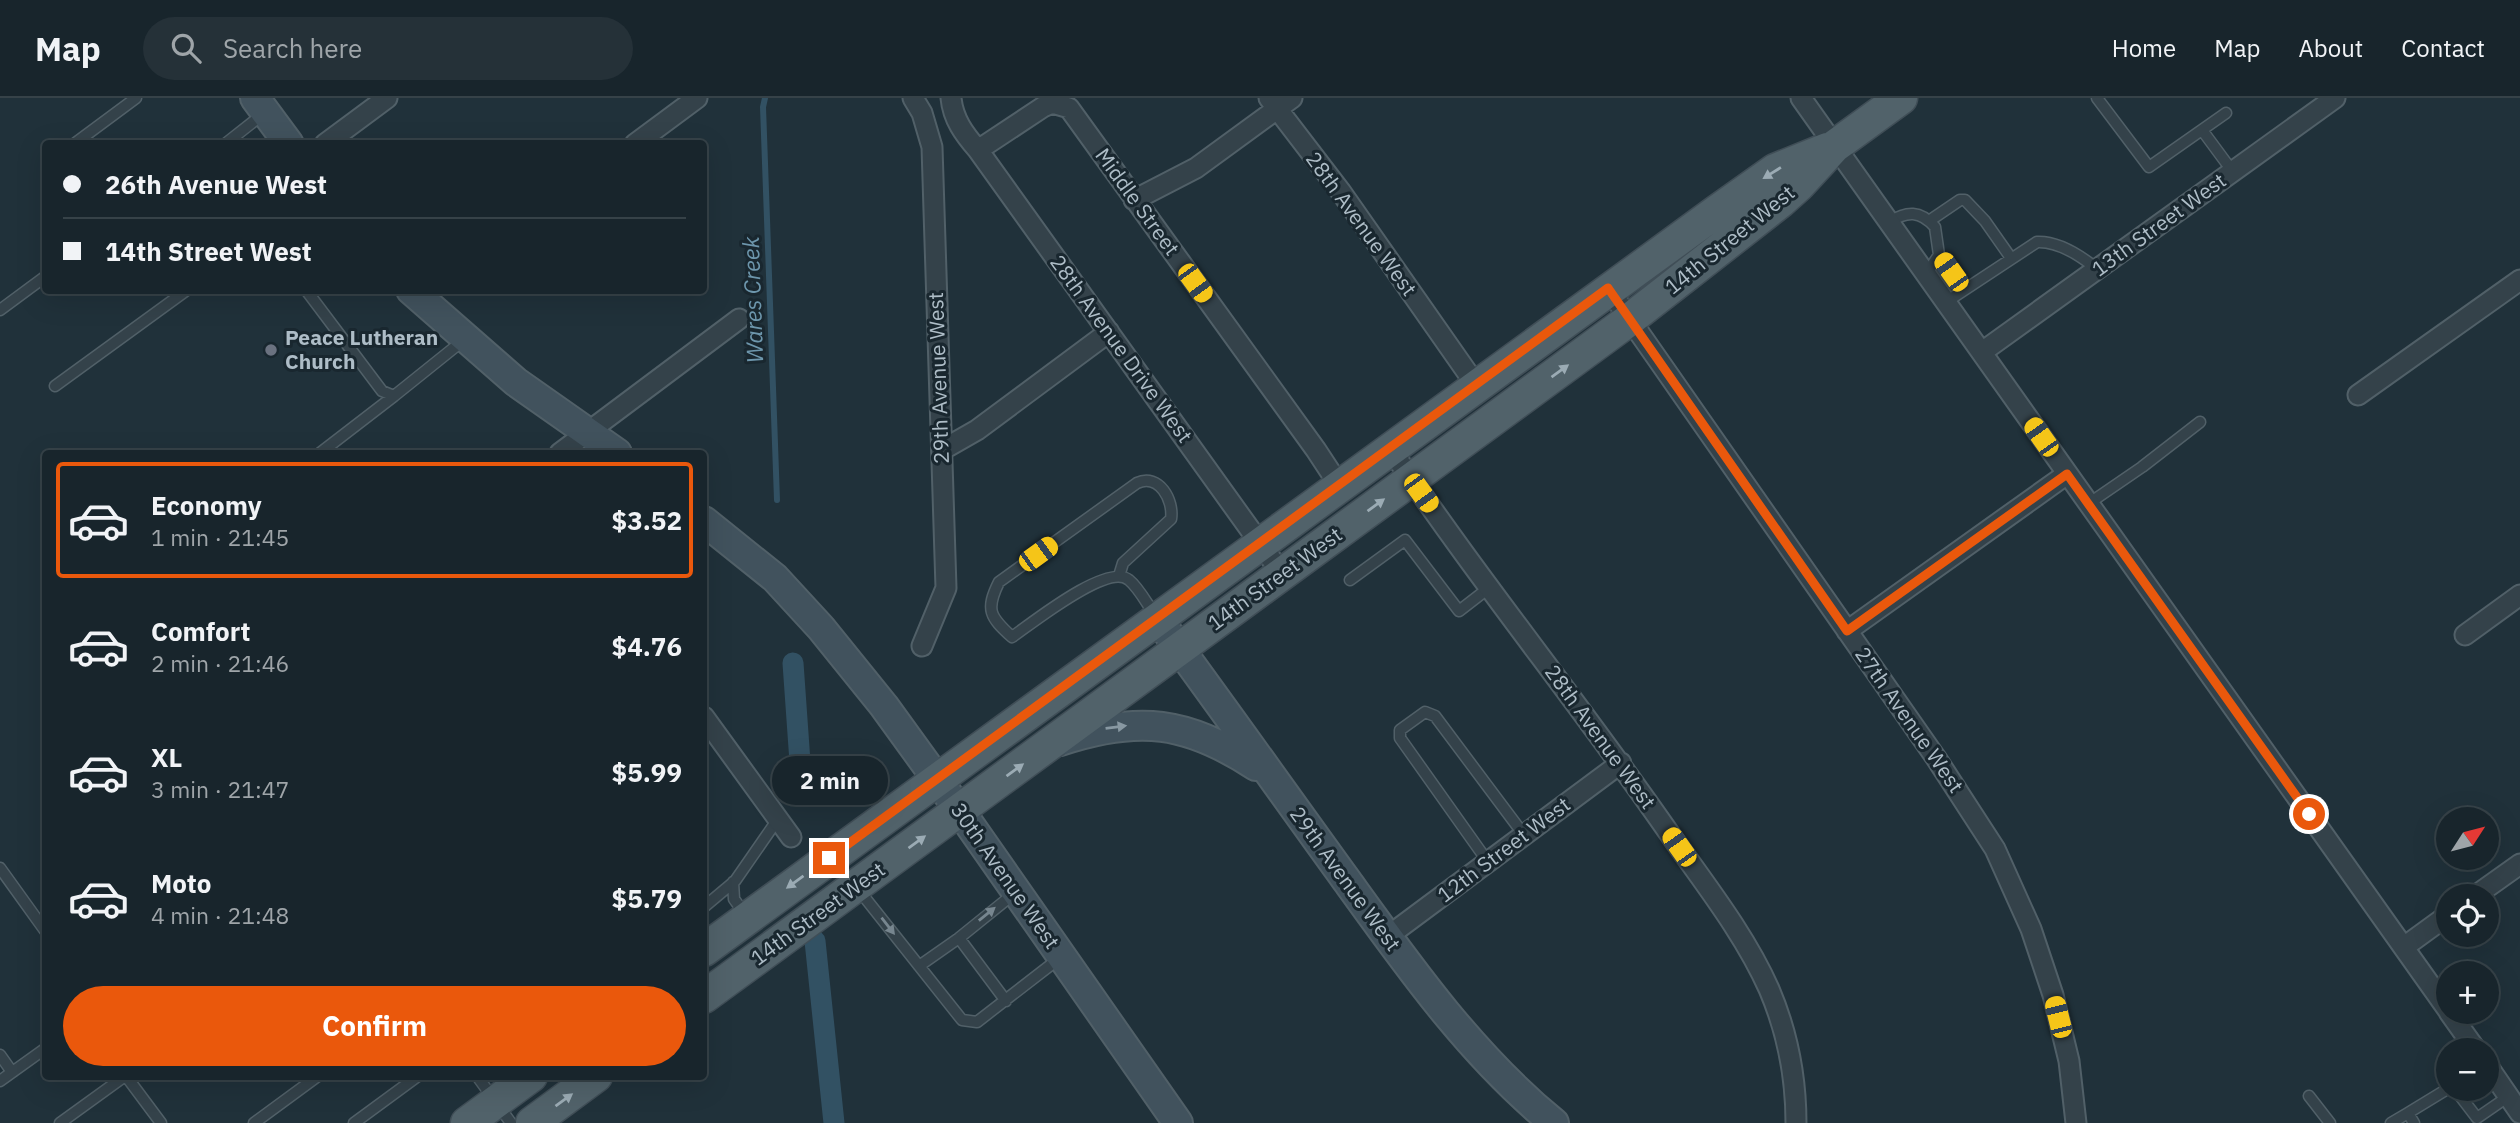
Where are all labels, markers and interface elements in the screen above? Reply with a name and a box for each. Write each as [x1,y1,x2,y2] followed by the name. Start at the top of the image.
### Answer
[143,17,633,80] search box
[35,27,101,70] text: Map
[167,29,205,67] icon: search
[223,31,362,65] text: Search here
[2112,32,2176,64] text: Home
[2214,32,2260,64] text: Map
[2298,32,2363,64] text: About
[2401,32,2485,64] text: Contact
[1089,142,1186,261] street label: Middle Street
[1300,146,1424,301] street label: 28th Avenue West
[2086,166,2231,282] street label: 13th Street West
[105,167,327,201] text: 26th Avenue West
[1763,167,1782,179] one-way arrow
[1659,178,1800,300] street label: 14th Street West
[105,234,312,268] text: 14th Street West
[735,235,769,364] water label: Wares Creek
[1044,249,1199,448] street label: 28th Avenue Drive West
[1931,249,1972,295] car
[1175,260,1216,306] car
[921,292,955,464] street label: 29th Avenue West
[285,323,438,375] place label: Peace Lutheran Church
[263,342,279,358] marker: Peace Lutheran Church
[1550,364,1569,378] one-way arrow
[2021,414,2062,460] car
[1401,470,1442,516] car
[151,488,262,522] text: Economy
[67,489,130,552] icon: car
[1367,499,1385,513] one-way arrow
[612,503,682,537] text: $3.52
[1202,520,1347,636] street label: 14th Street West
[151,522,289,552] text: 1 min · 21:45
[1015,533,1062,575] car
[151,614,250,648] text: Comfort
[67,615,130,678] icon: car
[612,629,682,663] text: $4.76
[1849,641,1971,798] street label: 27th Avenue West
[151,648,289,678] text: 2 min · 21:46
[1539,659,1663,814] street label: 28th Avenue West
[1106,721,1128,732] one-way arrow
[151,740,182,774] text: XL
[67,741,130,804] icon: car
[612,755,682,789] text: $5.99
[771,756,887,806] callout: 2 min
[1006,763,1024,777] one-way arrow
[800,765,860,795] text: 2 min
[151,774,289,804] text: 3 min · 21:47
[1431,790,1575,908] street label: 12th Street West
[945,797,1067,954] street label: 30th Avenue West
[2293,798,2325,830] route start
[1284,801,1408,956] street label: 29th Avenue West
[2436,807,2499,870] north arrow
[2436,807,2499,1101] map controls
[1659,824,1700,870] car
[908,835,926,849] one-way arrow
[813,842,845,874] route end
[745,855,890,971] street label: 14th Street West
[151,866,211,900] text: Moto
[67,867,130,930] icon: car
[786,875,804,889] one-way arrow
[612,881,682,915] text: $5.79
[2436,884,2499,947] button: locate
[151,900,289,930] text: 4 min · 21:48
[978,907,996,922] one-way arrow
[880,917,894,935] one-way arrow
[2436,961,2499,1024] button: +
[63,986,686,1066] button: Confirm
[2043,994,2074,1040] car
[2436,1038,2499,1101] button: −
[555,1093,573,1107] one-way arrow

